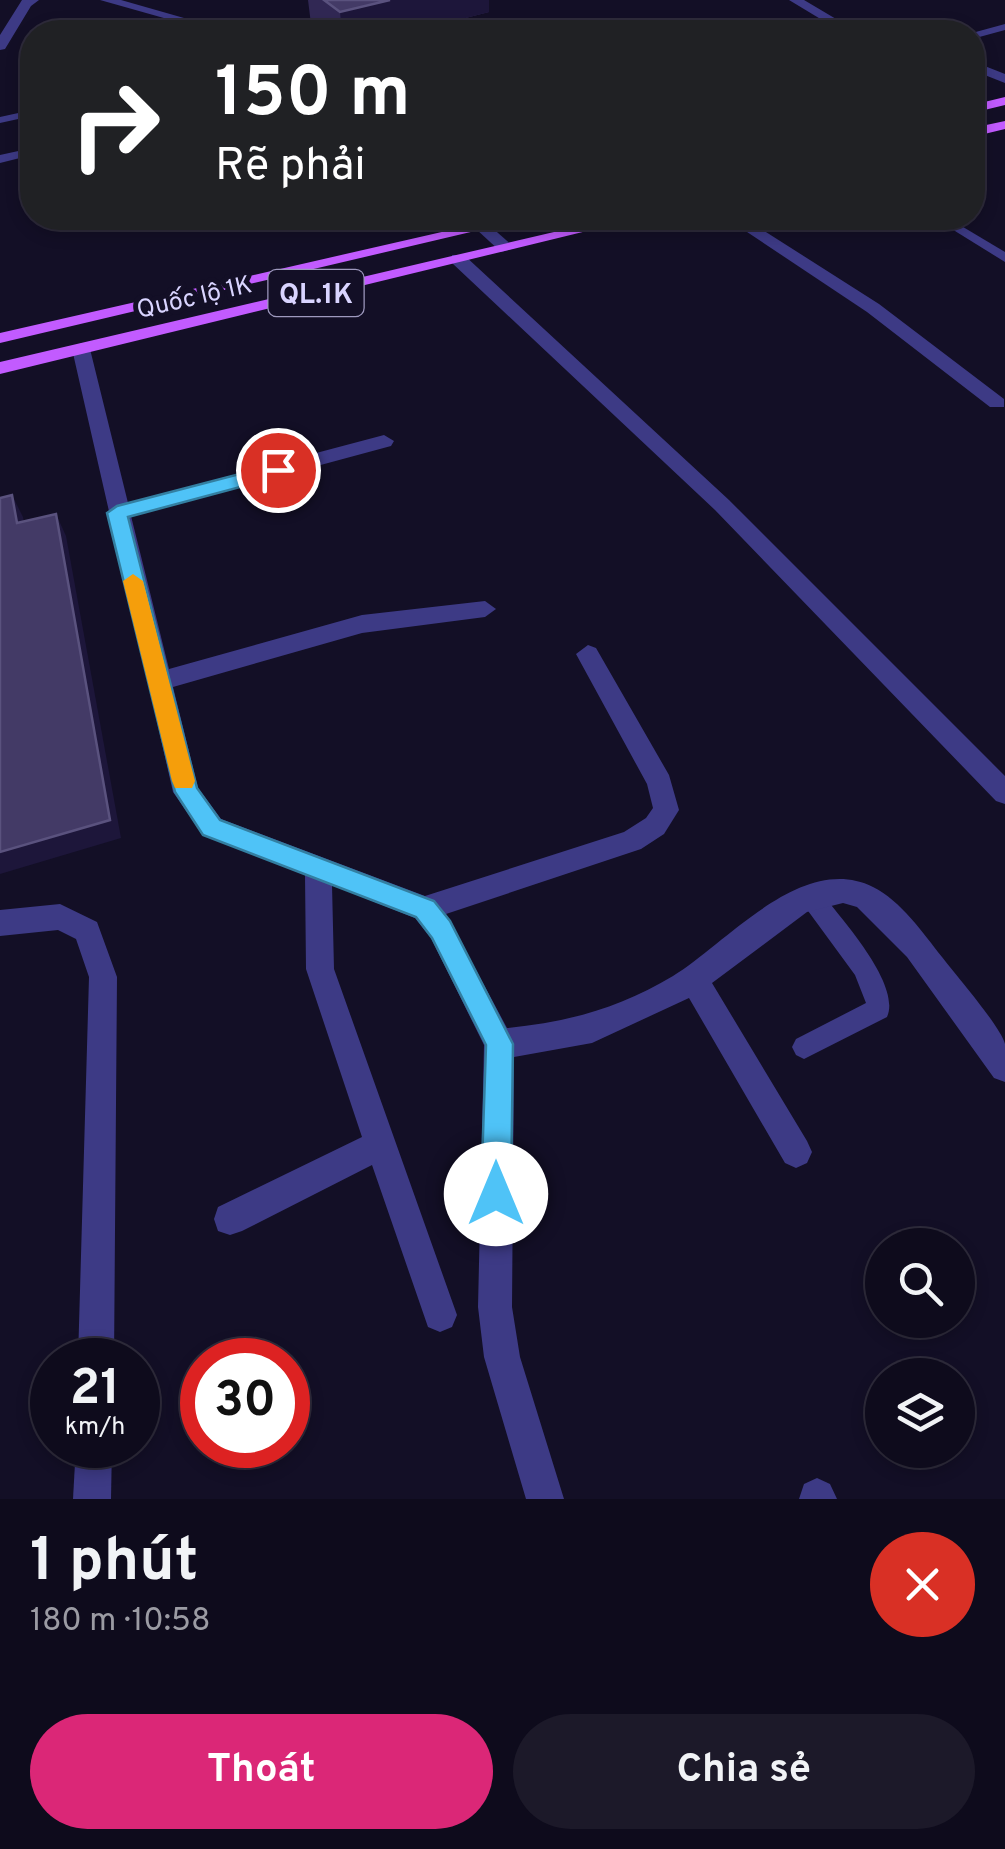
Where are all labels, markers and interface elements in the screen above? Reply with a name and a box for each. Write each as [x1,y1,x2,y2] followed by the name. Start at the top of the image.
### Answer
[215,52,410,141] text: 150 m
[50,60,180,190] icon: right
[215,139,366,196] text: Rẽ phải
[134,270,255,328] street label: Quốc lộ 1K
[268,270,364,316] road number: QL.1K
[236,428,321,513] pin
[251,443,306,498] icon: arrive
[444,1142,548,1246] position arrow
[865,1228,975,1468] map controls
[865,1228,975,1338] button: search
[180,1338,310,1468] speed limit sign: 30
[865,1358,975,1468] button: layers
[70,1359,120,1422] text: 21
[65,1412,125,1444] text: km/h
[30,1526,198,1602] text: 1 phút
[870,1532,975,1637] button: close
[30,1602,210,1642] text: 180 m · 10:58
[30,1714,493,1829] button: Thoát
[513,1714,975,1829] button: Chia sẻ

